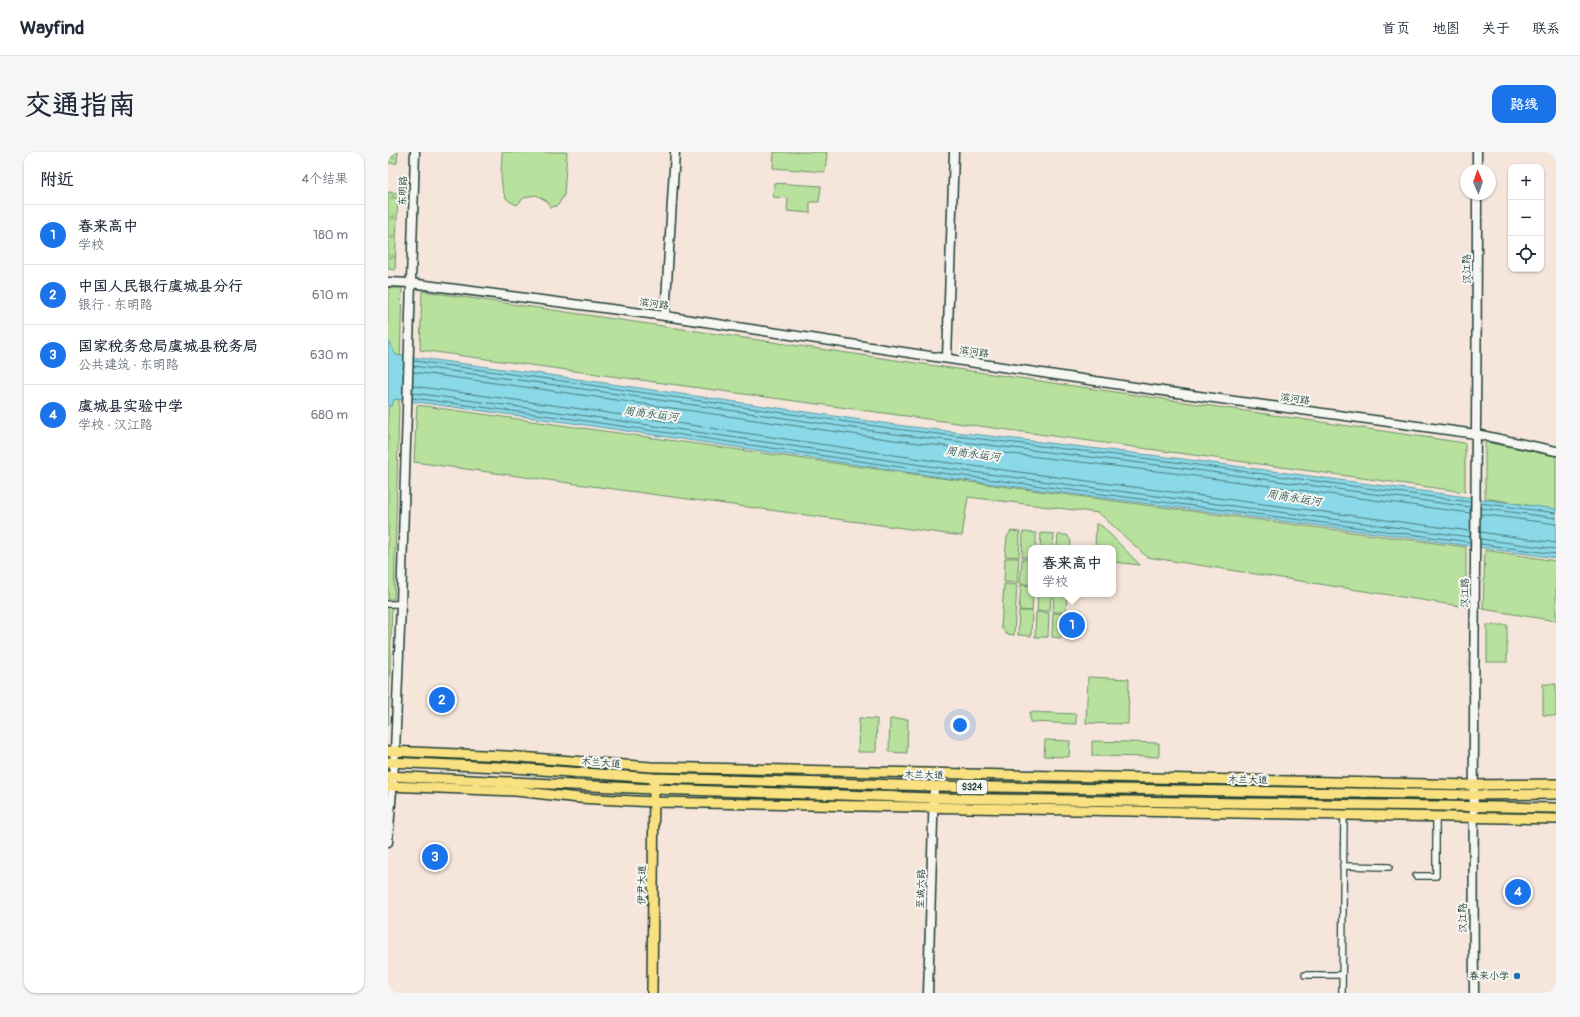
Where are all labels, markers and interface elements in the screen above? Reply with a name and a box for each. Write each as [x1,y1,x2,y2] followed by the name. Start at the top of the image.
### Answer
[20,16,84,40] text: Wayfind
[1382,20,1410,37] text: 首页
[1432,20,1460,37] text: 地图
[1482,20,1510,37] text: 关于
[1532,20,1560,37] text: 联系
[1492,85,1556,123] button: 路线
[24,88,136,123] text: 交通指南
[1460,164,1496,200] north arrow
[1508,164,1544,272] map controls
[1508,164,1544,200] button: +
[40,169,74,190] text: 附近
[301,171,348,187] text: 4个结果
[396,176,410,206] street label: 东明路
[1508,200,1544,236] button: −
[78,217,138,236] text: 春来高中
[50,227,56,243] text: 1
[313,227,348,243] text: 180 m
[1508,236,1544,272] button: locate
[78,237,104,253] text: 学校
[1461,254,1473,284] street label: 汉江路
[78,277,243,296] text: 中国人民银行虞城县分行
[49,287,57,303] text: 2
[312,287,348,303] text: 610 m
[638,296,670,312] street label: 滨河路
[78,297,153,313] text: 银行 · 东明路
[78,337,258,356] text: 国家税务总局虞城县税务局
[958,344,990,360] street label: 滨河路
[49,347,57,363] text: 3
[310,347,348,363] text: 630 m
[78,357,179,373] text: 公共建筑 · 东明路
[1279,391,1311,407] street label: 滨河路
[78,397,183,416] text: 虞城县实验中学
[623,404,681,424] water label: 周商永运河
[49,407,57,423] text: 4
[311,407,348,423] text: 680 m
[78,417,153,433] text: 学校 · 汉江路
[945,444,1003,464] water label: 周商永运河
[1266,487,1324,509] water label: 周商永运河
[1028,545,1116,597] popup
[1042,554,1102,573] text: 春来高中
[1042,574,1068,590] text: 学校
[1459,578,1471,608] street label: 汉江路
[1059,610,1085,640] pin: 1
[429,685,455,715] pin: 2
[950,715,970,735] your location
[581,756,621,770] street label: 木兰大道
[904,769,944,781] street label: 木兰大道
[1228,774,1268,786] street label: 木兰大道
[957,780,987,794] road number: S324
[422,842,448,872] pin: 3
[636,865,648,905] street label: 伊尹大道
[914,869,928,909] street label: 至诚六路
[1505,877,1531,907] pin: 4
[1457,903,1469,933] street label: 汉江路
[1469,970,1509,982] place label: 春来小学
[1512,971,1522,981] marker: 春来小学

